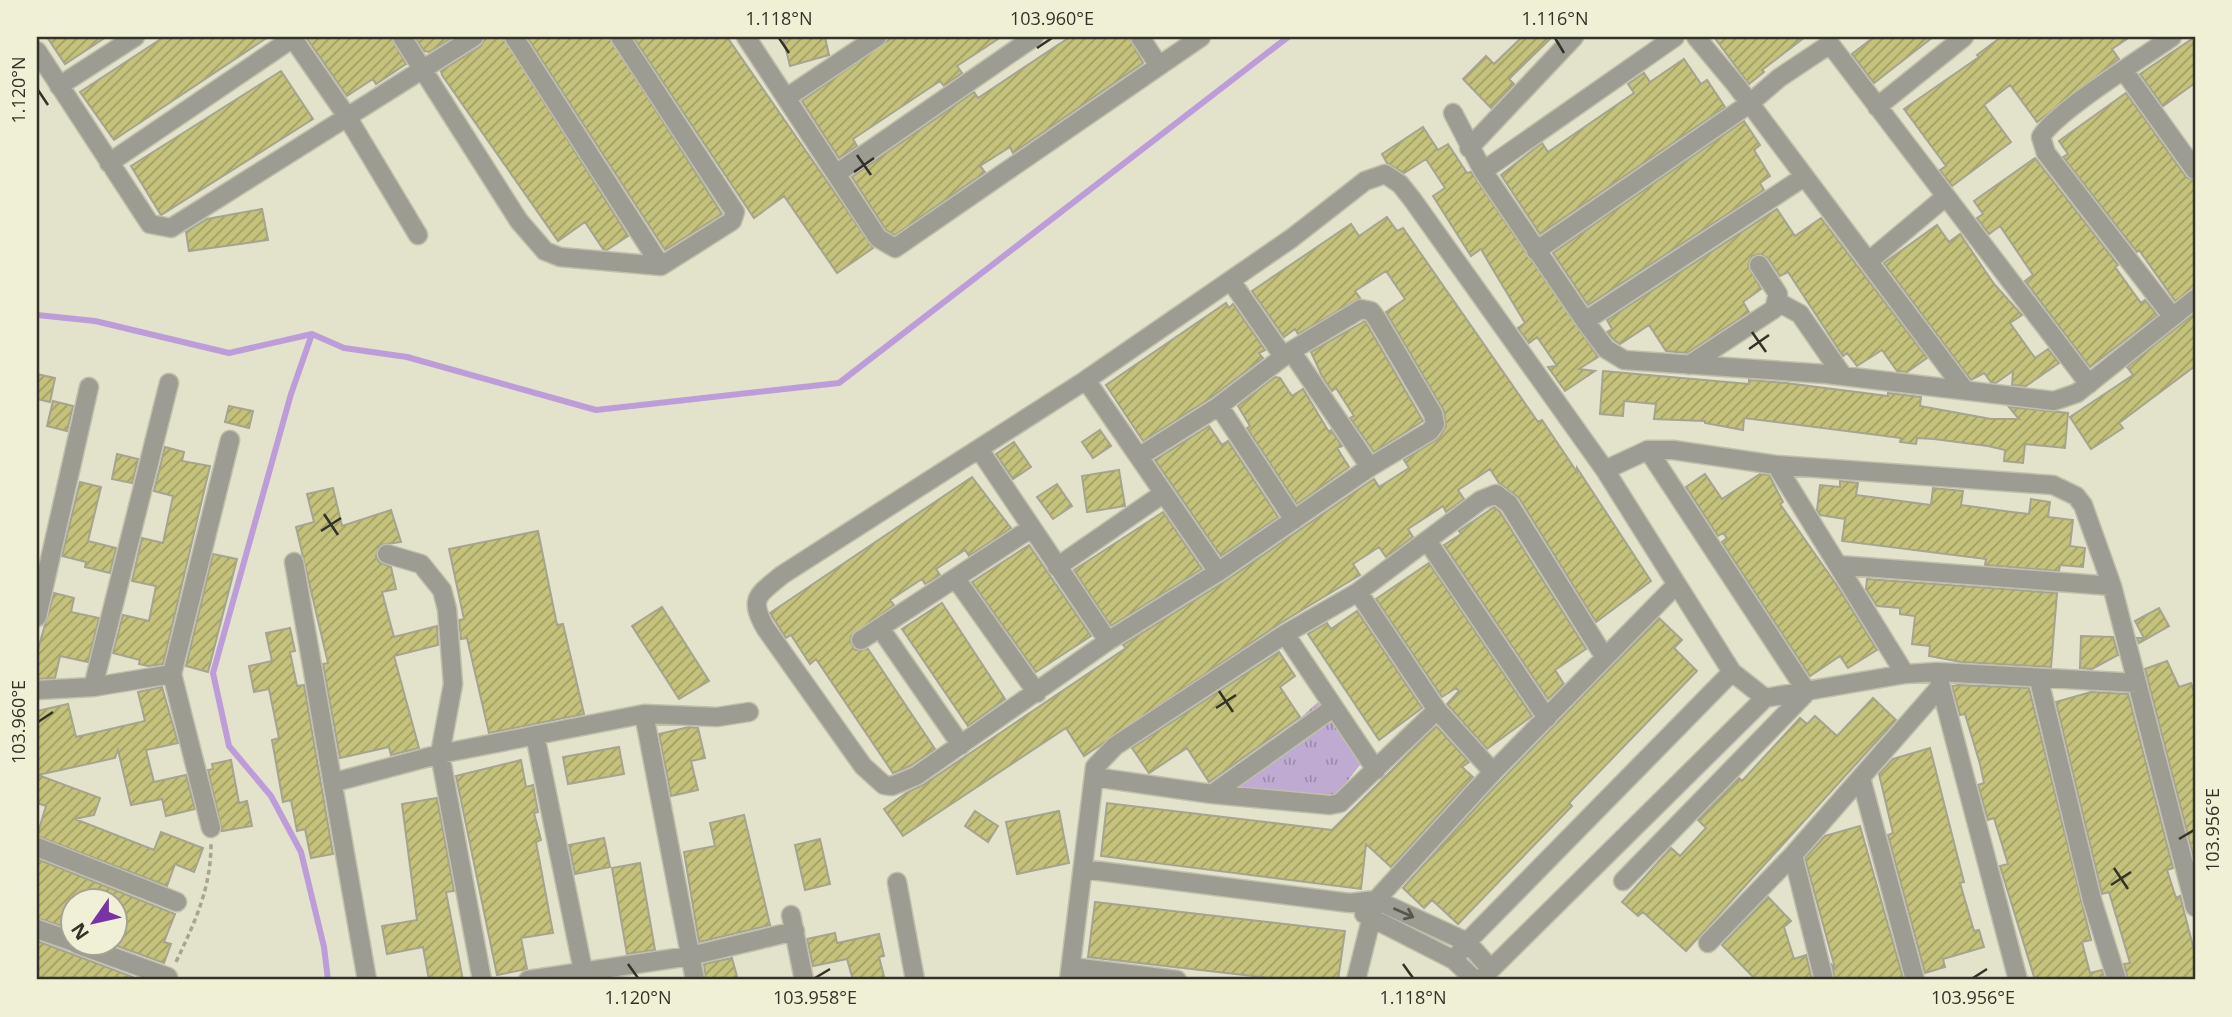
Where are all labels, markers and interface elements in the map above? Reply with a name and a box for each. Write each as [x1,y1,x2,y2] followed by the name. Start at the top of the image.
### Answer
[745,6,813,30] text: 1.118°N
[1010,6,1094,30] text: 103.960°E
[1521,6,1589,30] text: 1.116°N
[6,56,30,124] text: 1.120°N
[6,680,30,764] text: 103.960°E
[2200,788,2224,872] text: 103.956°E
[60,888,130,958] north arrow
[1393,907,1414,920] one-way arrow
[65,918,95,945] text: N
[604,985,672,1009] text: 1.120°N
[773,985,857,1009] text: 103.958°E
[1379,985,1447,1009] text: 1.118°N
[1931,985,2015,1009] text: 103.956°E

